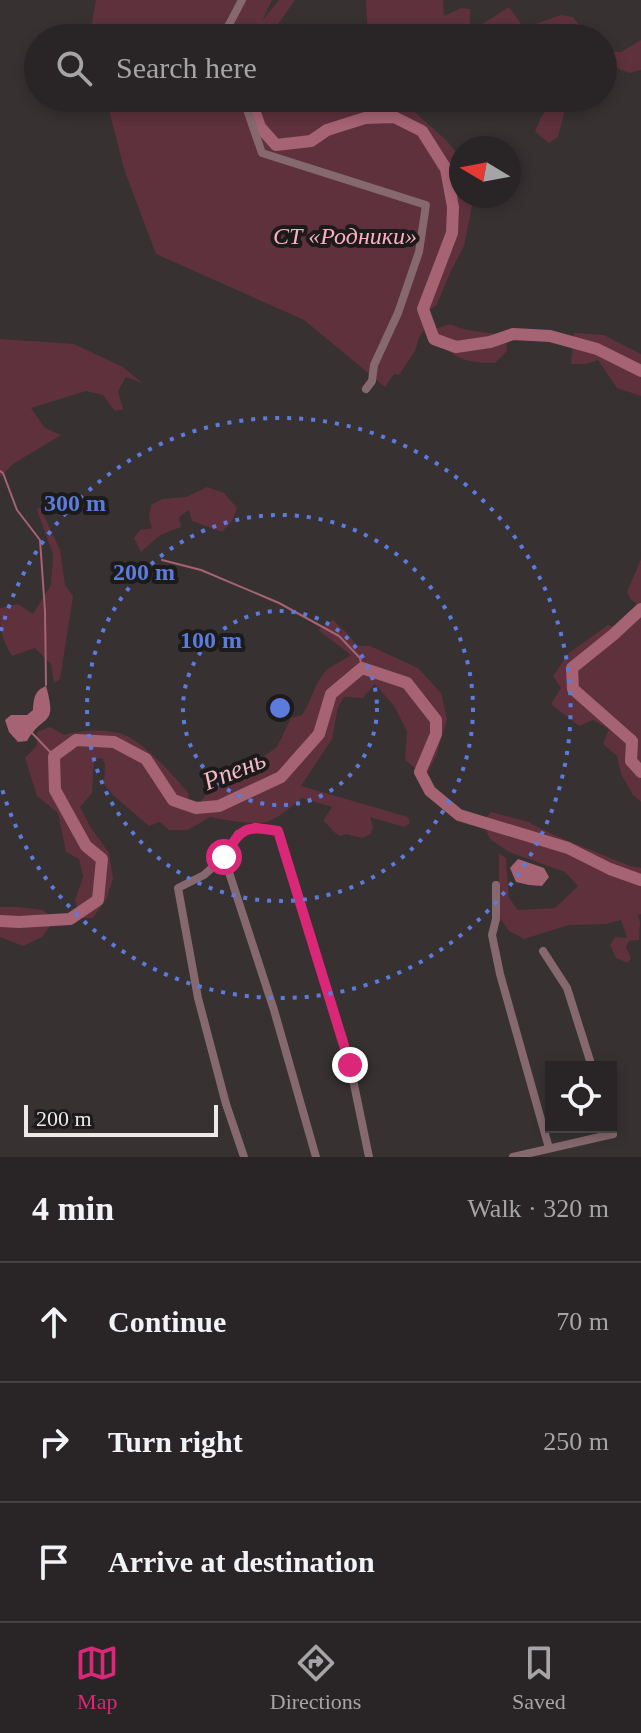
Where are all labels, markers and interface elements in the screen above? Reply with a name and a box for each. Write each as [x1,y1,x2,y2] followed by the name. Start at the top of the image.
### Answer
[24,24,617,112] search box
[52,46,96,90] icon: search
[116,51,257,84] text: Search here
[449,136,521,208] north arrow
[273,223,417,249] park label: СТ «Родники»
[44,490,106,516] text: 300 m
[113,559,175,585] text: 200 m
[180,627,242,653] text: 100 m
[266,694,294,722] centre of rings
[198,745,270,796] water label: Рпень
[206,839,242,875] route start
[332,1047,368,1083] route end
[545,1061,617,1133] map controls
[545,1061,617,1133] button: locate
[24,1101,218,1137] scale bar
[36,1106,92,1131] text: 200 m
[32,1190,114,1227] text: 4 min
[467,1194,609,1223] text: Walk · 320 m
[32,1300,76,1344] icon: ahead
[108,1305,226,1338] text: Continue
[556,1307,609,1336] text: 70 m
[32,1420,76,1464] icon: right
[108,1425,243,1458] text: Turn right
[543,1427,609,1456] text: 250 m
[32,1540,76,1584] icon: arrive
[108,1545,375,1578] text: Arrive at destination
[75,1641,119,1715] tab: Map
[270,1641,361,1715] tab: Directions
[512,1641,566,1715] tab: Saved

